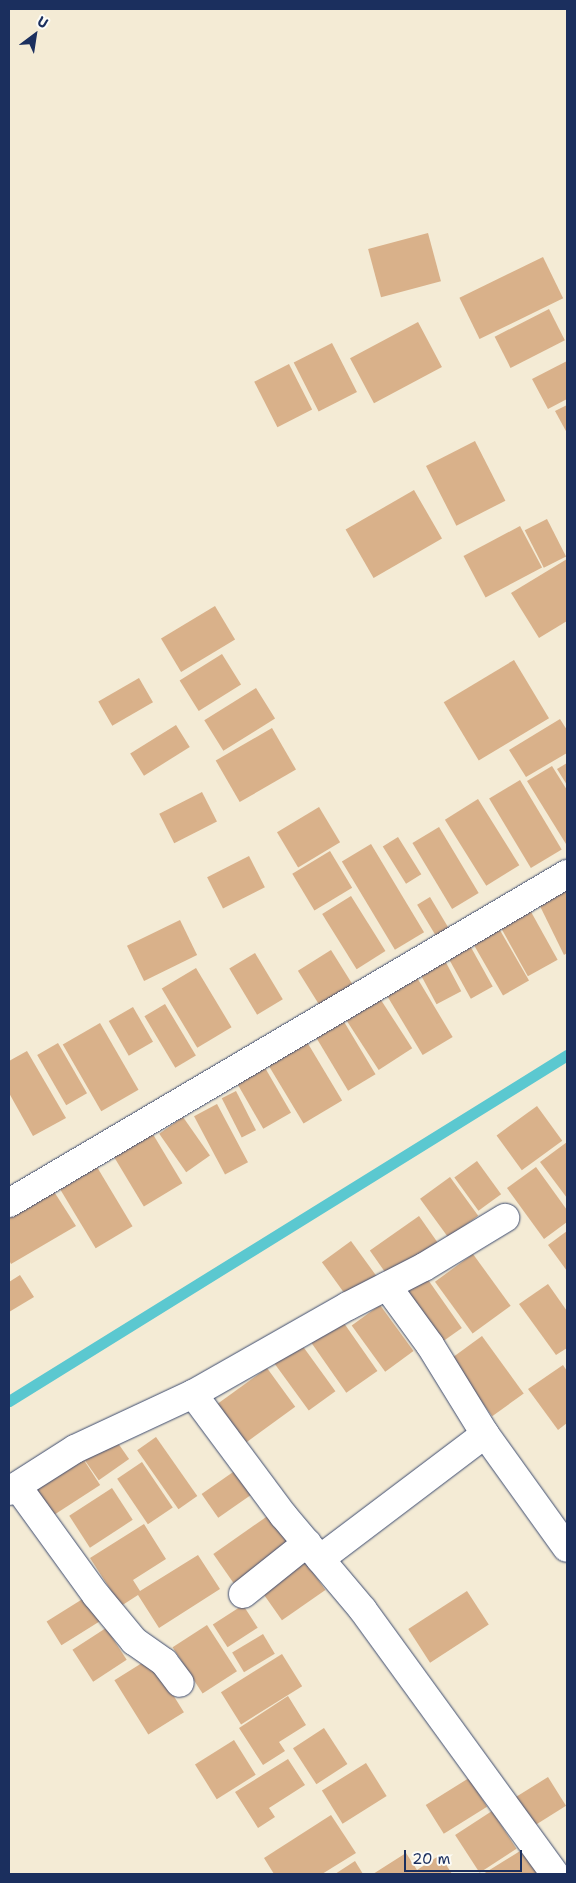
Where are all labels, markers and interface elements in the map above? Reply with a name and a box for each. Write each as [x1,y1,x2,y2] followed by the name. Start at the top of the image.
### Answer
[10,10,60,60] north arrow
[34,12,51,32] text: U
[406,1840,524,1872] scale bar
[412,1849,451,1869] text: 20 m

